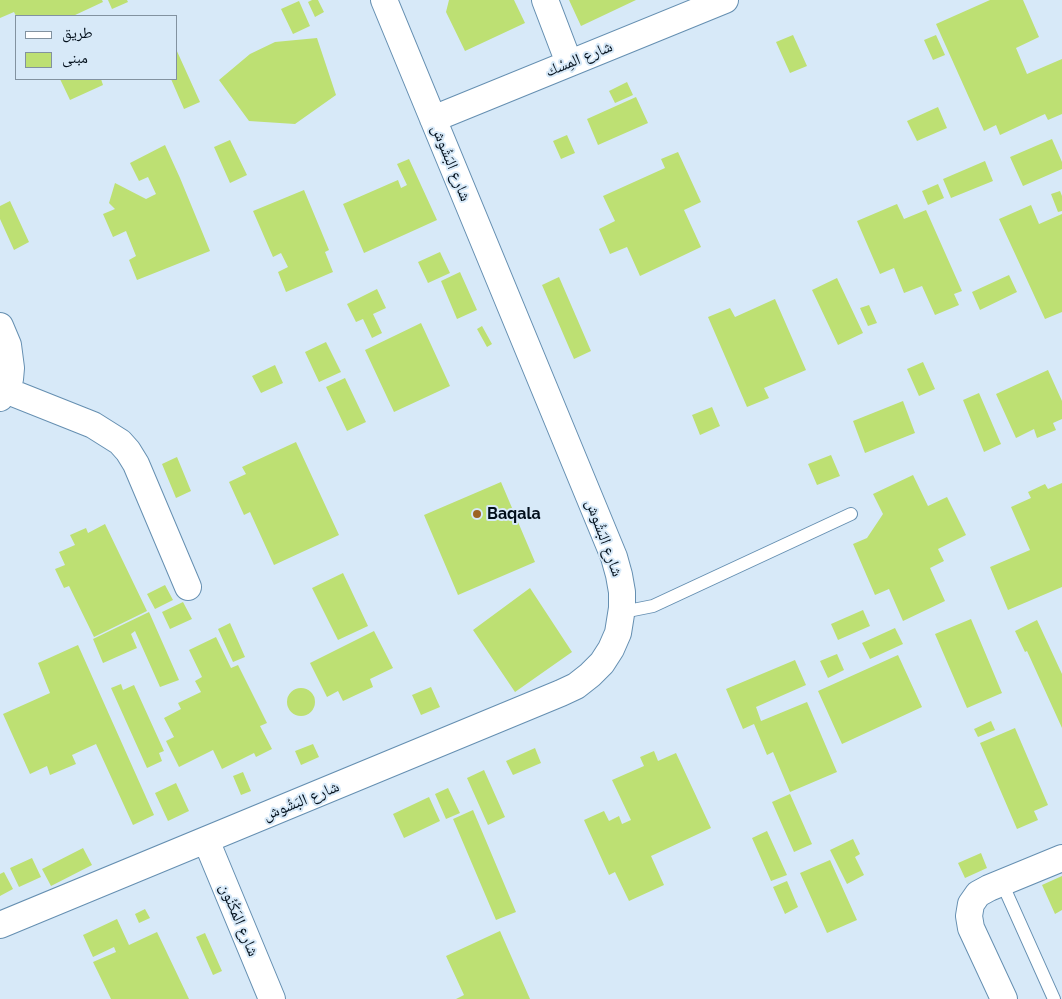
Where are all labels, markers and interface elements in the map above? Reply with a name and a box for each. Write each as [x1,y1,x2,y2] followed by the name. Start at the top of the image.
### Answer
[15,15,178,80] legend
[62,24,93,42] text: طريق
[543,37,615,81] street label: شارع المِسْك
[62,49,88,67] text: مبنى
[427,122,475,204] street label: شارع البَشُوش
[581,497,627,579] street label: شارع البَشُوش
[487,504,541,524] place label: Baqala
[471,508,483,520] marker: Baqala
[260,777,342,825] street label: شارع البَشُوش
[215,881,263,959] street label: شارع المَكْنُون

